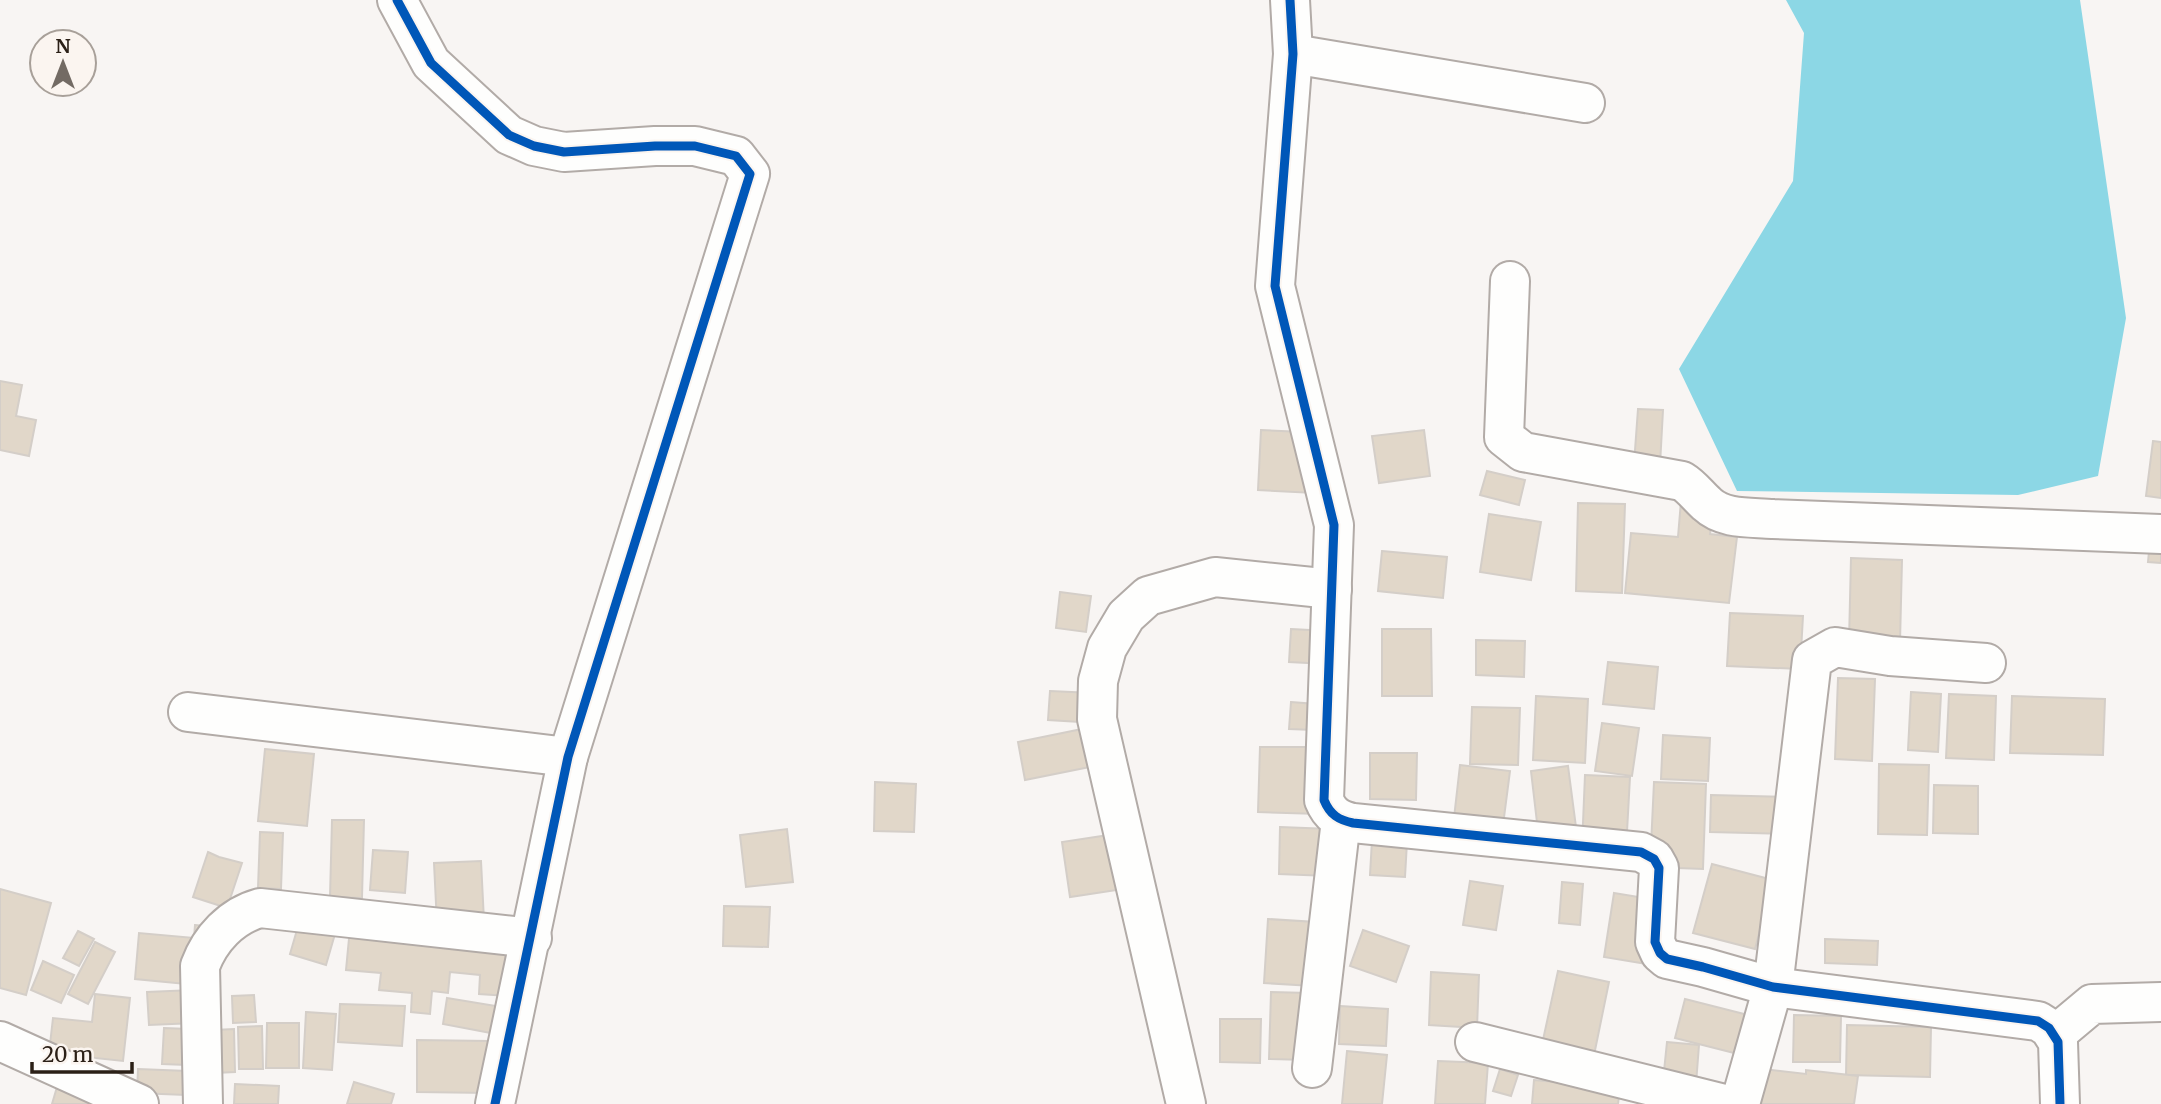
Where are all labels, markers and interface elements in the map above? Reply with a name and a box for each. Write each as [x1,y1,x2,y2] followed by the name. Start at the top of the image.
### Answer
[28,28,98,98] north arrow
[55,34,71,58] text: N
[32,1030,131,1074] scale bar
[42,1041,94,1068] text: 20 m

